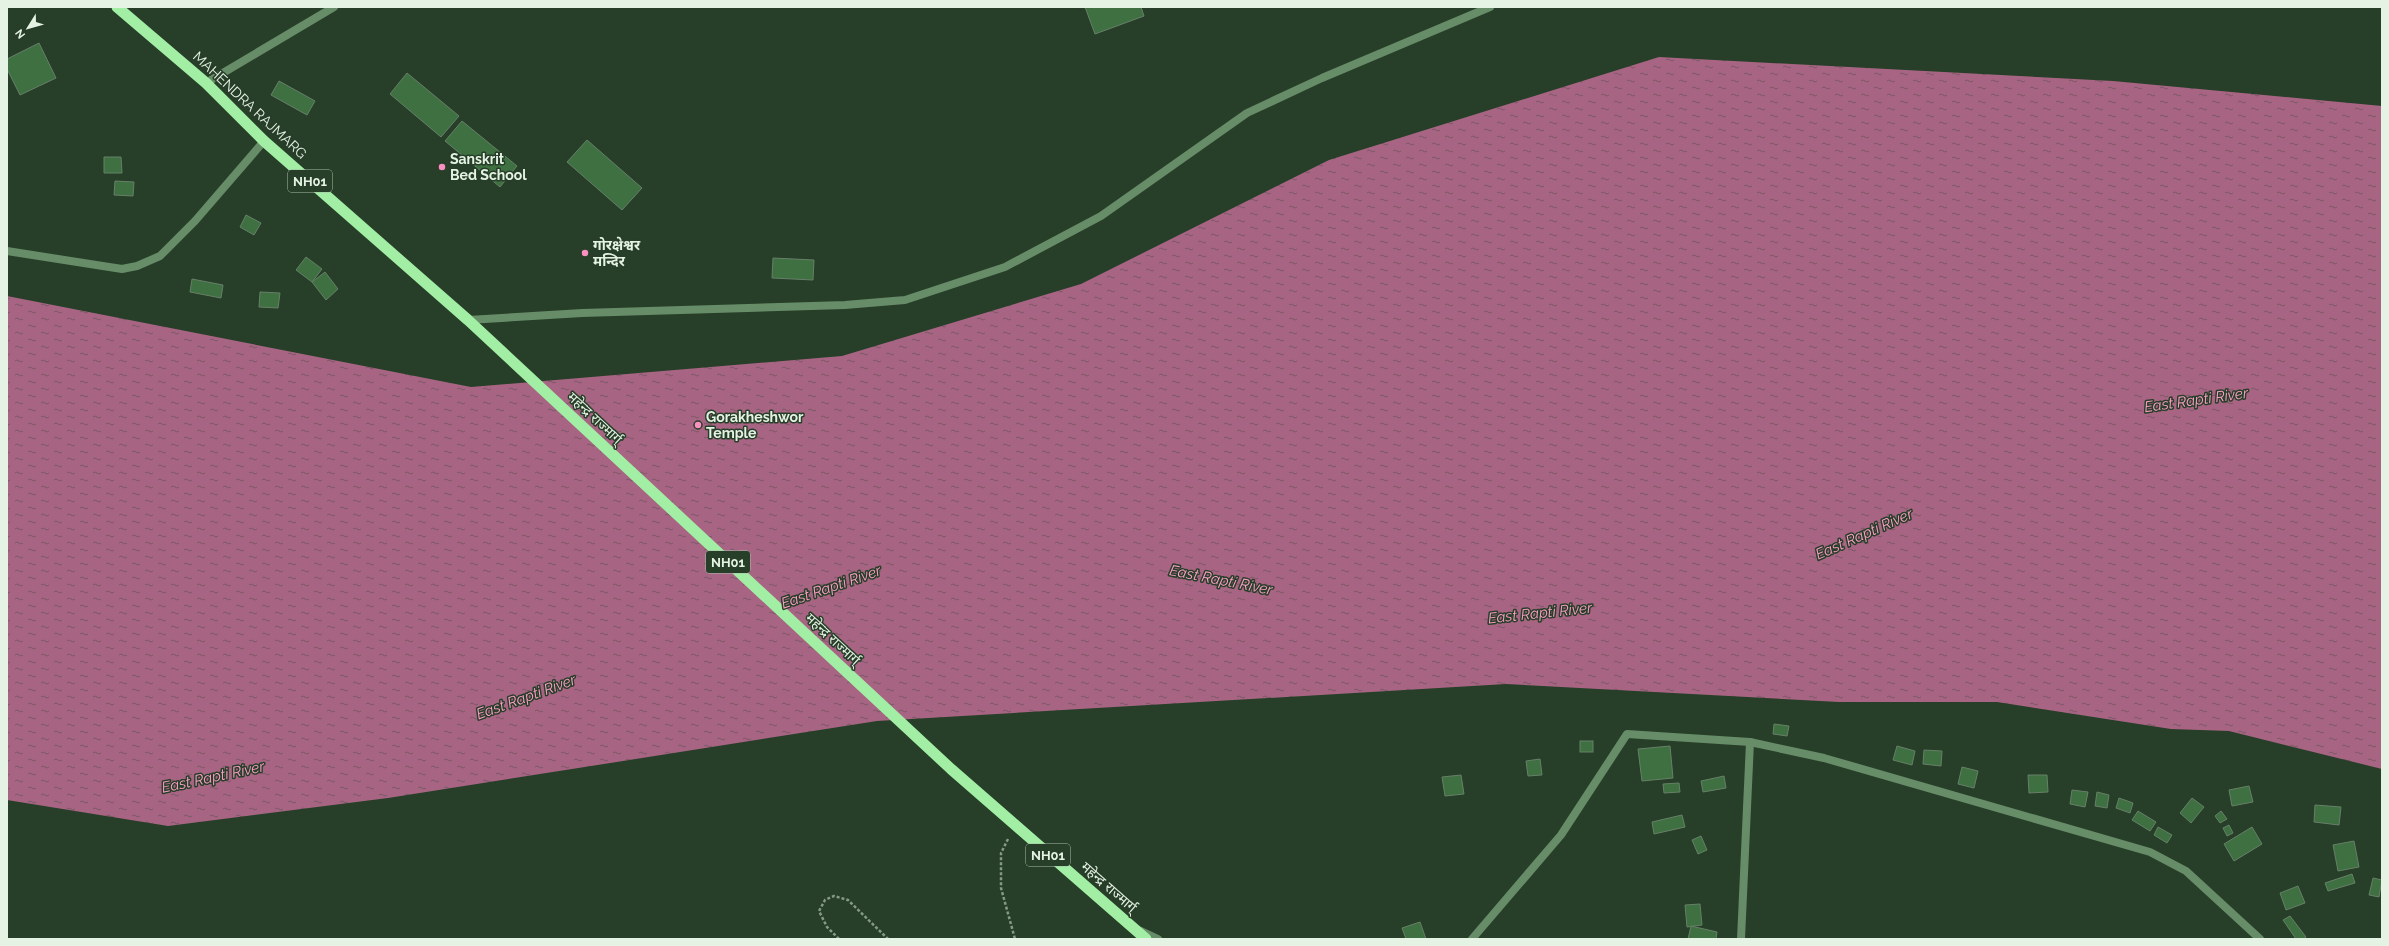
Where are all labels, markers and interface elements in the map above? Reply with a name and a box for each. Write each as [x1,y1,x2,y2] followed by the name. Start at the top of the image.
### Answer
[8,8,48,48] north arrow
[13,26,28,41] text: N
[190,48,310,162] street label: MAHENDRA RAJMARG
[450,151,527,183] place label: Sanskrit Bed School
[437,162,447,172] marker: Sanskrit Bed School
[288,170,332,192] road number: NH01
[593,236,641,269] place label: गोरक्षेश्वर मन्दिर
[580,248,590,258] marker: गोरक्षेश्वर मन्दिर
[2143,384,2250,416] water label: East Rapti River
[563,388,628,450] street label: महेन्द्र राज्मार्ग्
[706,409,804,441] place label: Gorakheshwor Temple
[693,420,703,430] marker: Gorakheshwor Temple
[1813,504,1916,564] water label: East Rapti River
[706,551,750,573] road number: NH01
[779,561,884,613] water label: East Rapti River
[1168,561,1275,599] water label: East Rapti River
[1487,598,1594,627] water label: East Rapti River
[801,609,866,671] street label: महेन्द्र राज्मार्ग्
[474,670,579,723] water label: East Rapti River
[160,757,267,797] water label: East Rapti River
[1026,844,1070,866] road number: NH01
[1077,858,1142,918] street label: महेन्द्र राज्मार्ग्

